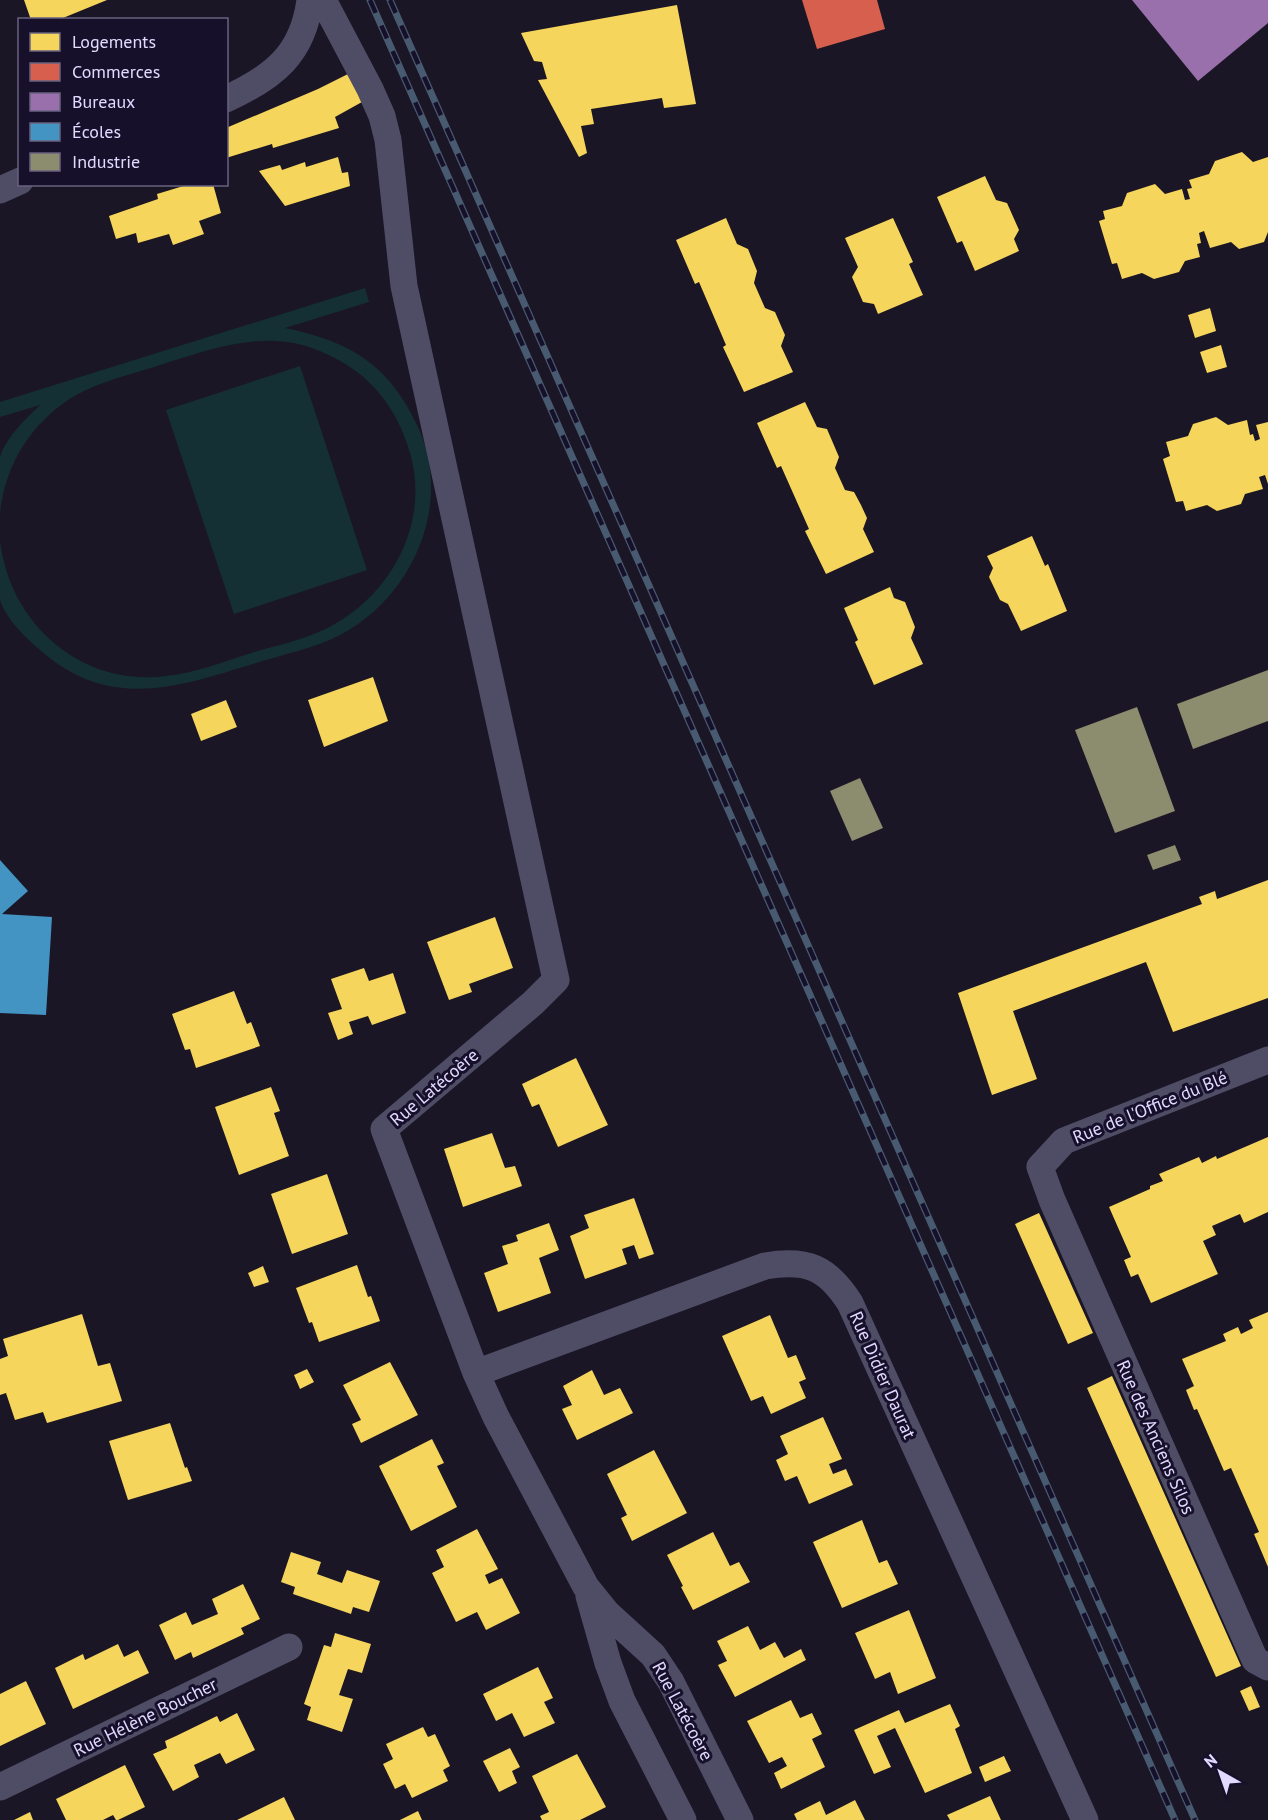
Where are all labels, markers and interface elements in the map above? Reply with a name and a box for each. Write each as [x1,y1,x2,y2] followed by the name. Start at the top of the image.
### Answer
[18,18,228,186] legend
[72,30,156,53] text: Logements
[72,60,160,83] text: Commerces
[72,90,135,113] text: Bureaux
[72,120,121,143] text: Écoles
[72,150,140,173] text: Industrie
[385,1043,483,1131] street label: Rue Latécoère
[1069,1065,1231,1149] street label: Rue de l'Office du Blé
[845,1308,921,1442] street label: Rue Didier Daurat
[1112,1356,1200,1518] street label: Rue des Anciens Silos
[647,1658,719,1764] street label: Rue Latécoère
[70,1672,220,1762] street label: Rue Hélène Boucher
[1190,1742,1250,1802] north arrow
[1200,1749,1221,1772] text: N

